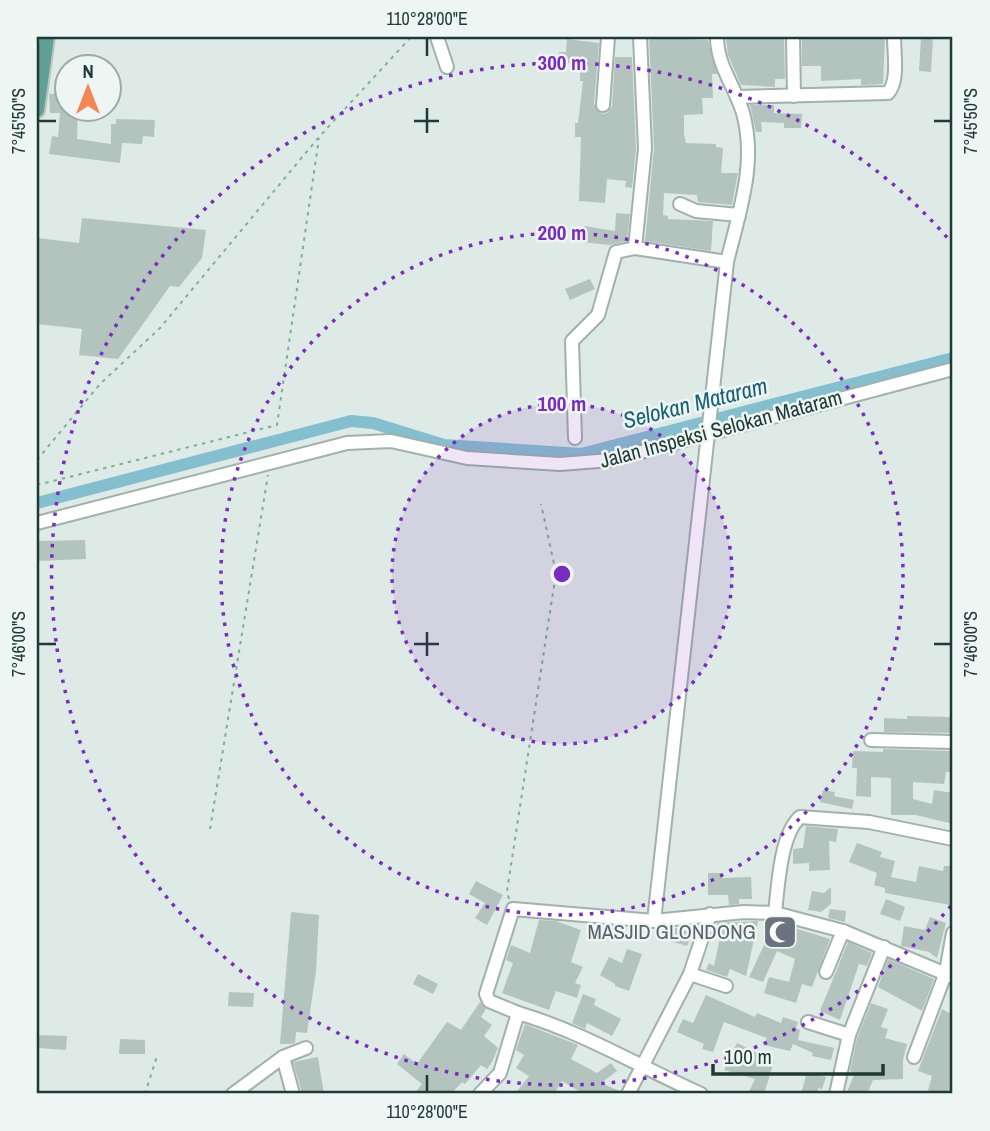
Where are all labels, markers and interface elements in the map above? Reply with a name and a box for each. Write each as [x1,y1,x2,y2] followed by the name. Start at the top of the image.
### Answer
[386,6,468,31] text: 110°28'00"E
[538,48,586,77] text: 300 m
[52,52,122,122] north arrow
[82,58,94,84] text: N
[6,88,31,154] text: 7°45'50"S
[958,88,983,154] text: 7°45'50"S
[538,218,586,247] text: 200 m
[619,370,770,435] water label: Selokan Mataram
[596,382,845,475] street label: Jalan Inspeksi Selokan Mataram
[538,389,586,418] text: 100 m
[550,562,574,586] centre of rings
[6,611,31,677] text: 7°46'00"S
[958,611,983,677] text: 7°46'00"S
[761,913,799,951] mosque icon: MASJID GLONDONG
[588,917,756,946] place label: MASJID GLONDONG
[713,1033,883,1077] scale bar
[724,1042,772,1071] text: 100 m
[386,1099,468,1124] text: 110°28'00"E

